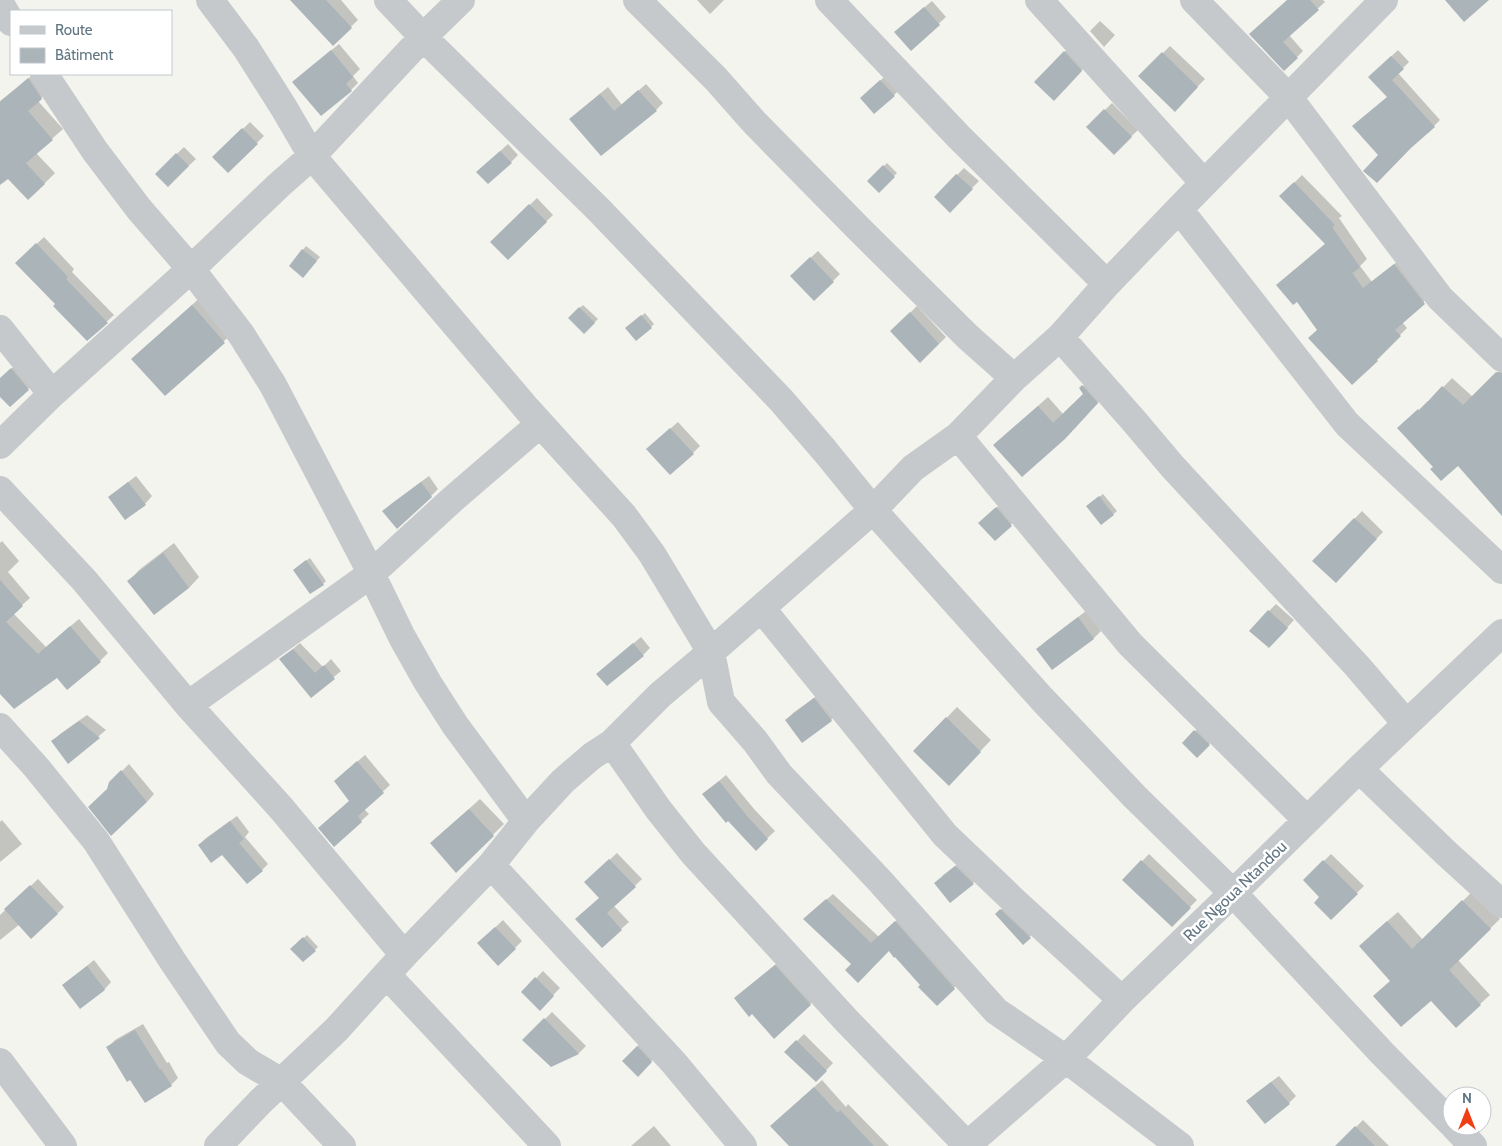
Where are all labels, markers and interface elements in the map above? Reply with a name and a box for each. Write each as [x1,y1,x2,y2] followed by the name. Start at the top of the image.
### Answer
[10,10,172,75] legend
[55,21,93,39] text: Route
[55,46,113,64] text: Bâtiment
[1179,837,1291,945] street label: Rue Ngoua Ntandou
[1442,1086,1492,1136] north arrow
[1462,1089,1472,1107] text: N

